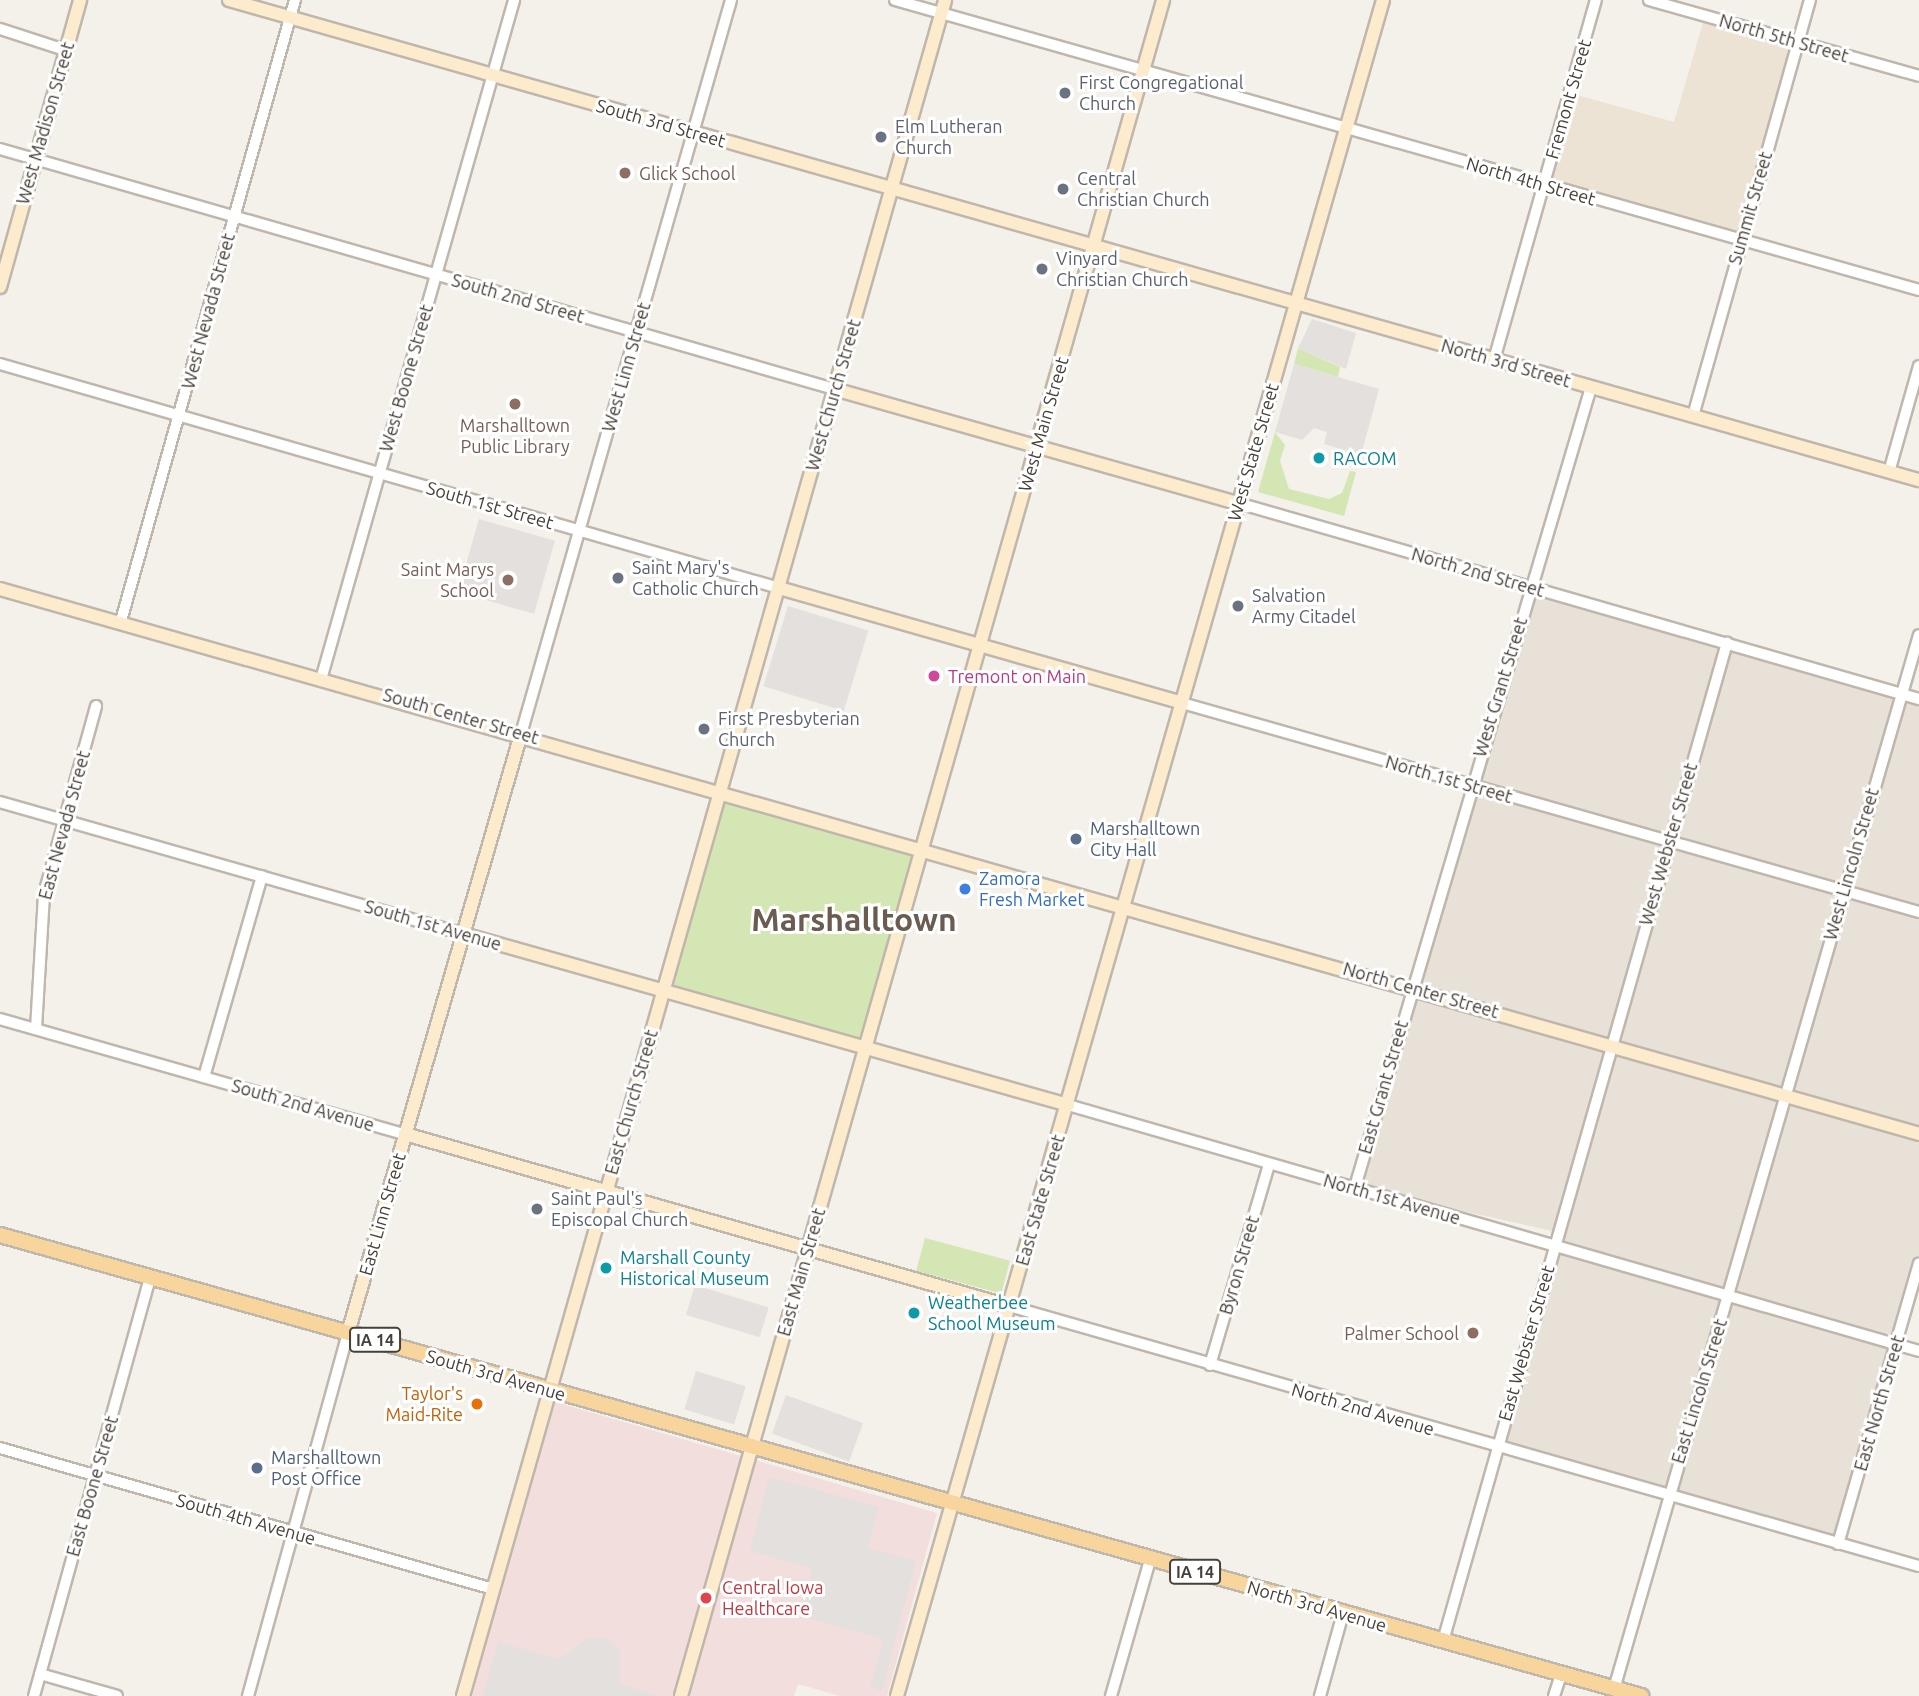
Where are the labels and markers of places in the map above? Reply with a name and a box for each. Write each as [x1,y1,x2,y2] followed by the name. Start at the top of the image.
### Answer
[1079,72,1243,114] place label: First Congregational Church
[1057,85,1073,101] marker: First Congregational Church
[895,116,1003,158] place label: Elm Lutheran Church
[873,129,889,145] marker: Elm Lutheran Church
[639,162,735,184] place label: Glick School
[617,165,633,181] marker: Glick School
[1077,168,1209,210] place label: Central Christian Church
[1055,181,1071,197] marker: Central Christian Church
[1056,248,1188,290] place label: Vinyard Christian Church
[1034,261,1050,277] marker: Vinyard Christian Church
[507,396,523,412] marker: Marshalltown Public Library
[460,415,570,458] place label: Marshalltown Public Library
[1333,447,1397,469] place label: RACOM
[1311,450,1327,466] marker: RACOM
[632,557,759,600] place label: Saint Mary's Catholic Church
[401,559,494,602] place label: Saint Marys School
[610,570,626,586] marker: Saint Mary's Catholic Church
[500,572,516,588] marker: Saint Marys School
[1252,585,1356,628] place label: Salvation Army Citadel
[1230,598,1246,614] marker: Salvation Army Citadel
[948,665,1086,687] place label: Tremont on Main
[926,668,942,684] marker: Tremont on Main
[718,708,860,750] place label: First Presbyterian Church
[696,721,712,737] marker: First Presbyterian Church
[1090,818,1200,860] place label: Marshalltown City Hall
[1068,831,1084,847] marker: Marshalltown City Hall
[979,868,1085,910] place label: Zamora Fresh Market
[957,881,973,897] marker: Zamora Fresh Market
[551,1188,688,1230] place label: Saint Paul's Episcopal Church
[529,1201,545,1217] marker: Saint Paul's Episcopal Church
[620,1247,769,1290] place label: Marshall County Historical Museum
[598,1260,614,1276] marker: Marshall County Historical Museum
[928,1292,1055,1334] place label: Weatherbee School Museum
[906,1305,922,1321] marker: Weatherbee School Museum
[1344,1322,1459,1344] place label: Palmer School
[1465,1325,1481,1341] marker: Palmer School
[385,1383,463,1426] place label: Taylor's Maid-Rite
[469,1396,485,1412] marker: Taylor's Maid-Rite
[271,1447,381,1490] place label: Marshalltown Post Office
[249,1460,265,1476] marker: Marshalltown Post Office
[722,1577,824,1620] place label: Central Iowa Healthcare
[696,1588,716,1608] marker: Central Iowa Healthcare

